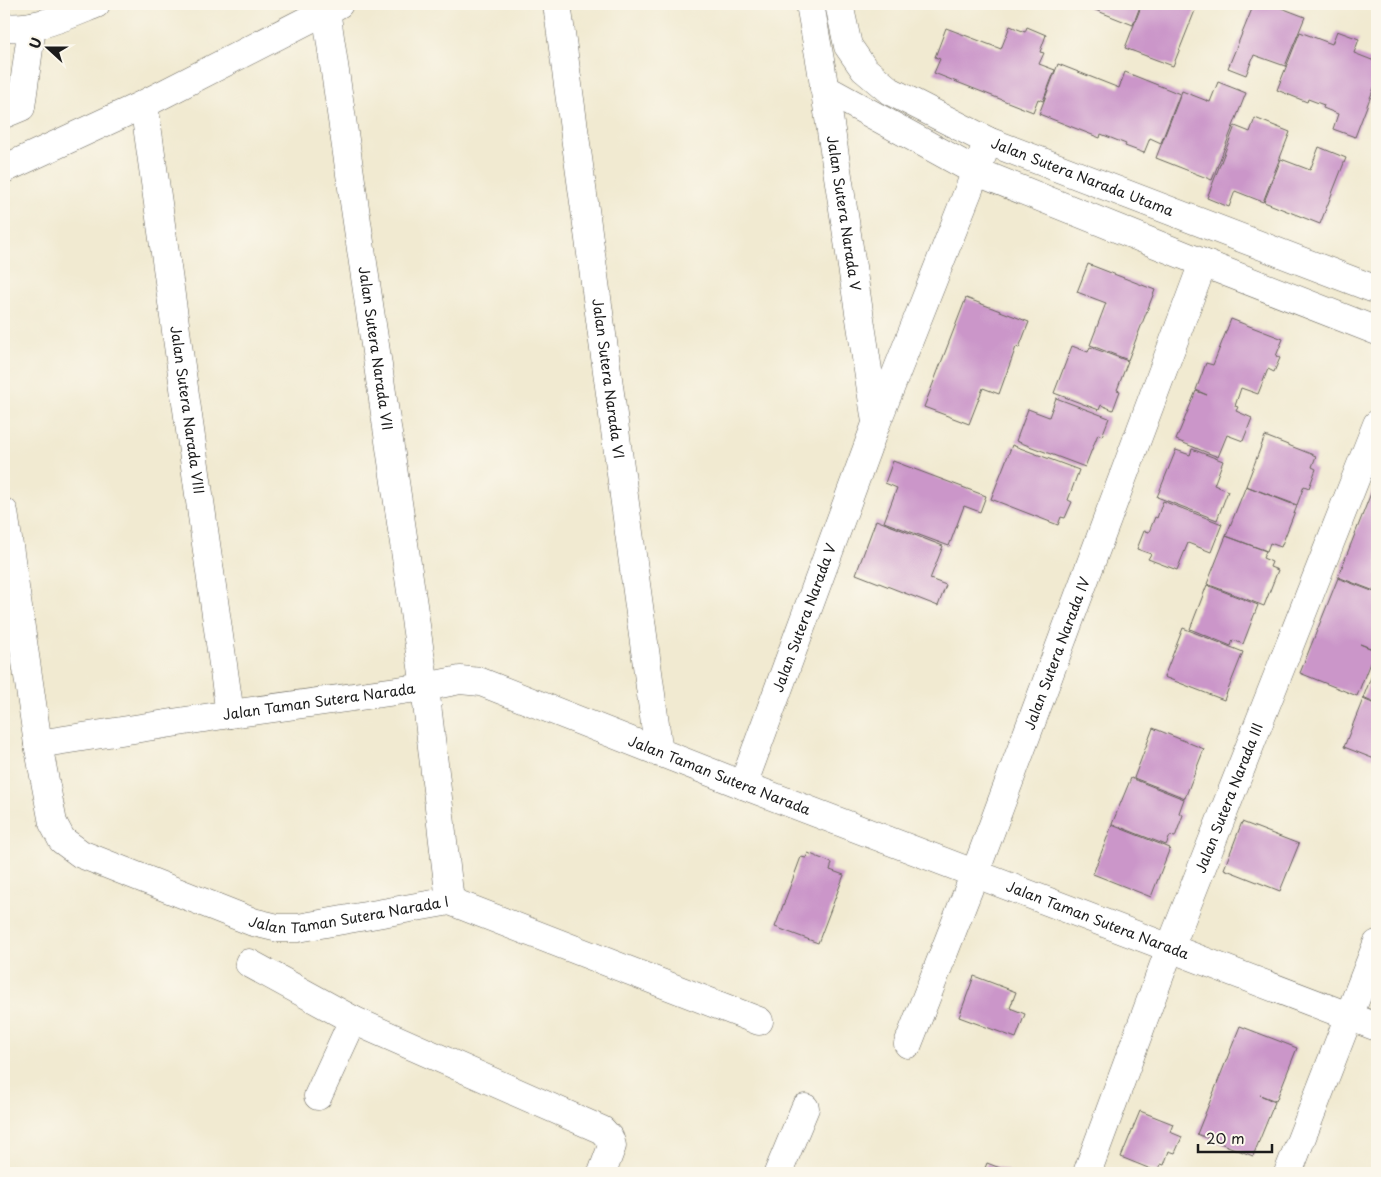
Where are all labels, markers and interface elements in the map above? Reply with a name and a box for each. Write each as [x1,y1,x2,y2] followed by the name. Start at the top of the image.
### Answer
[22,22,72,72] north arrow
[24,34,47,52] text: U
[988,132,1177,221] street label: Jalan Sutera Narada Utama
[822,134,867,293] street label: Jalan Sutera Narada V
[354,265,398,432] street label: Jalan Sutera Narada VII
[587,297,630,460] street label: Jalan Sutera Narada VI
[165,324,210,495] street label: Jalan Sutera Narada VIII
[767,540,841,695] street label: Jalan Sutera Narada V
[1018,574,1095,733] street label: Jalan Sutera Narada IV
[221,677,417,725] street label: Jalan Taman Sutera Narada
[1190,720,1268,876] street label: Jalan Sutera Narada III
[625,730,815,820] street label: Jalan Taman Sutera Narada
[1003,875,1193,965] street label: Jalan Taman Sutera Narada
[246,890,450,938] street label: Jalan Taman Sutera Narada I
[1198,1122,1272,1154] scale bar
[1206,1126,1245,1149] text: 20 m

